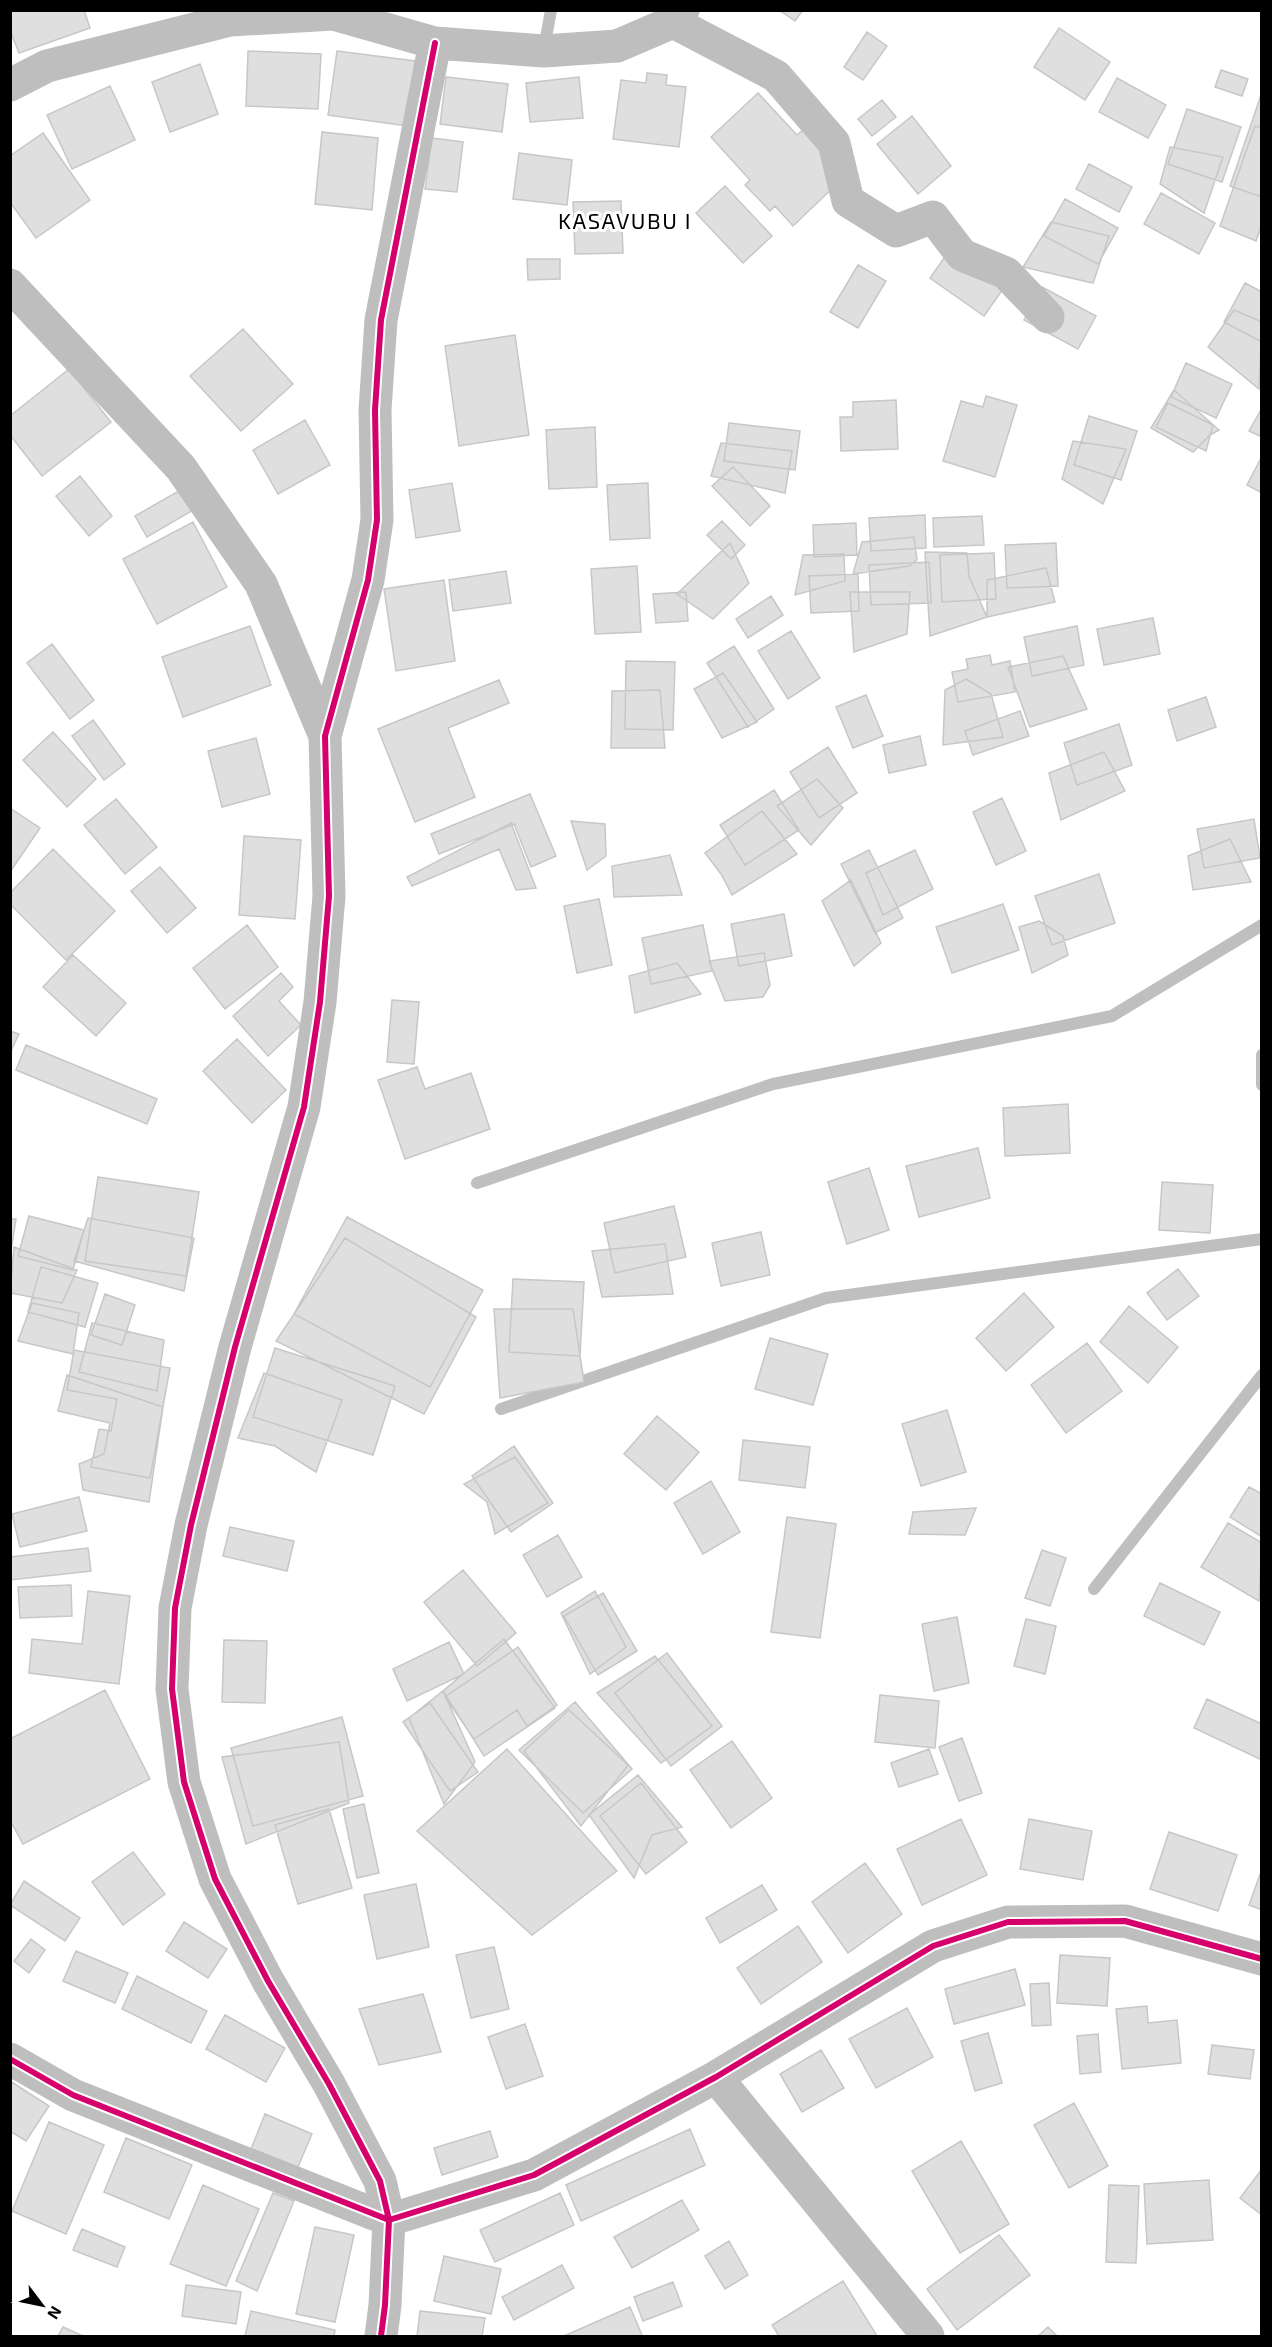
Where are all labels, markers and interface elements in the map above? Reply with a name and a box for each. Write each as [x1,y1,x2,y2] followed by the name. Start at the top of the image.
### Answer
[558,207,692,233] district label: KASAVUBU I
[12,2275,72,2335] north arrow
[44,2303,66,2323] text: N

